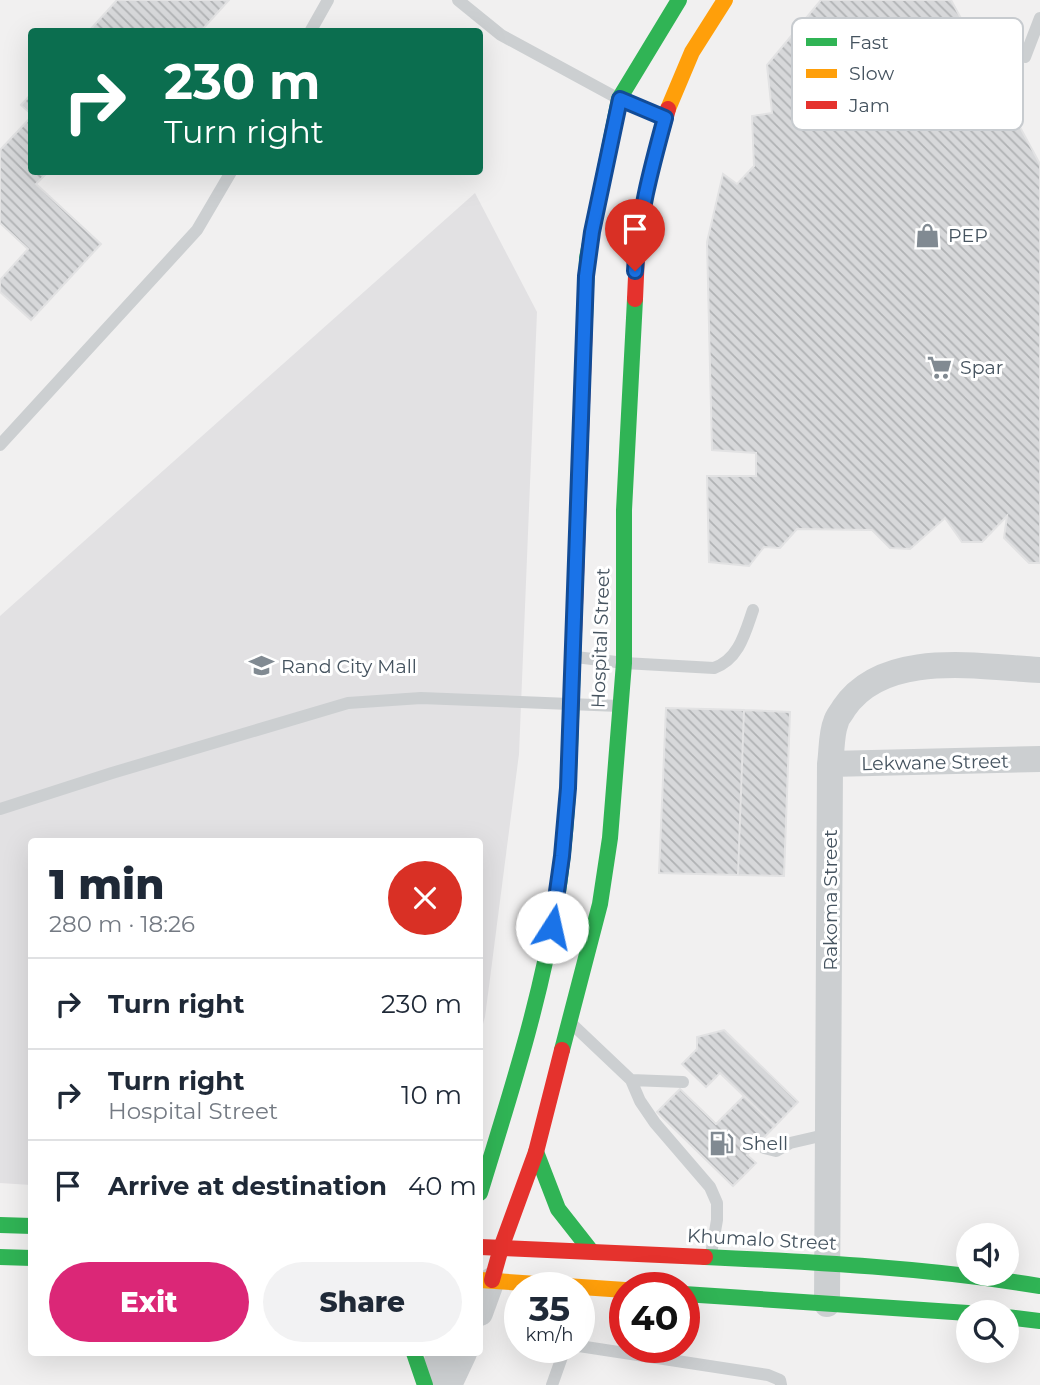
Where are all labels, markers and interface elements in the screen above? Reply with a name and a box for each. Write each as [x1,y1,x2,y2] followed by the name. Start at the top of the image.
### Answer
[792,18,1023,130] legend
[849,31,889,54] text: Fast
[164,52,320,111] text: 230 m
[49,56,140,147] icon: right
[849,62,894,85] text: Slow
[848,94,890,117] text: Jam
[164,112,324,151] text: Turn right
[605,199,665,271] pin
[616,210,654,248] icon: arrive
[914,221,942,249] shop icon: PEP
[948,224,988,247] place label: PEP
[926,353,954,381] supermarket icon: Spar
[960,356,1003,379] place label: Spar
[587,567,614,709] street label: Hospital Street
[247,652,275,680] school or university icon: Rand City Mall
[281,655,417,678] place label: Rand City Mall
[861,750,1009,775] street label: Lekwane Street
[819,829,842,971] street label: Rakoma Street
[49,858,165,910] text: 1 min
[388,861,462,935] button: close
[515,890,589,964] position arrow
[49,910,195,938] text: 280 m · 18:26
[49,985,87,1023] icon: right
[108,988,244,1020] text: Turn right
[381,988,462,1020] text: 230 m
[108,1065,244,1097] text: Turn right
[49,1076,87,1114] icon: right
[401,1079,462,1111] text: 10 m
[108,1097,278,1125] text: Hospital Street
[708,1129,736,1157] fuel station icon: Shell
[742,1132,788,1155] place label: Shell
[49,1167,87,1205] icon: arrive
[108,1170,387,1202] text: Arrive at destination
[408,1170,477,1202] text: 40 m
[956,1223,1019,1363] map controls
[956,1223,1019,1286] button: sound
[687,1224,838,1255] street label: Khumalo Street
[49,1262,249,1342] button: Exit
[263,1262,462,1342] button: Share
[609,1272,700,1363] speed limit sign: 40
[529,1287,570,1330] text: 35
[956,1300,1019,1363] button: search
[525,1324,574,1346] text: km/h

